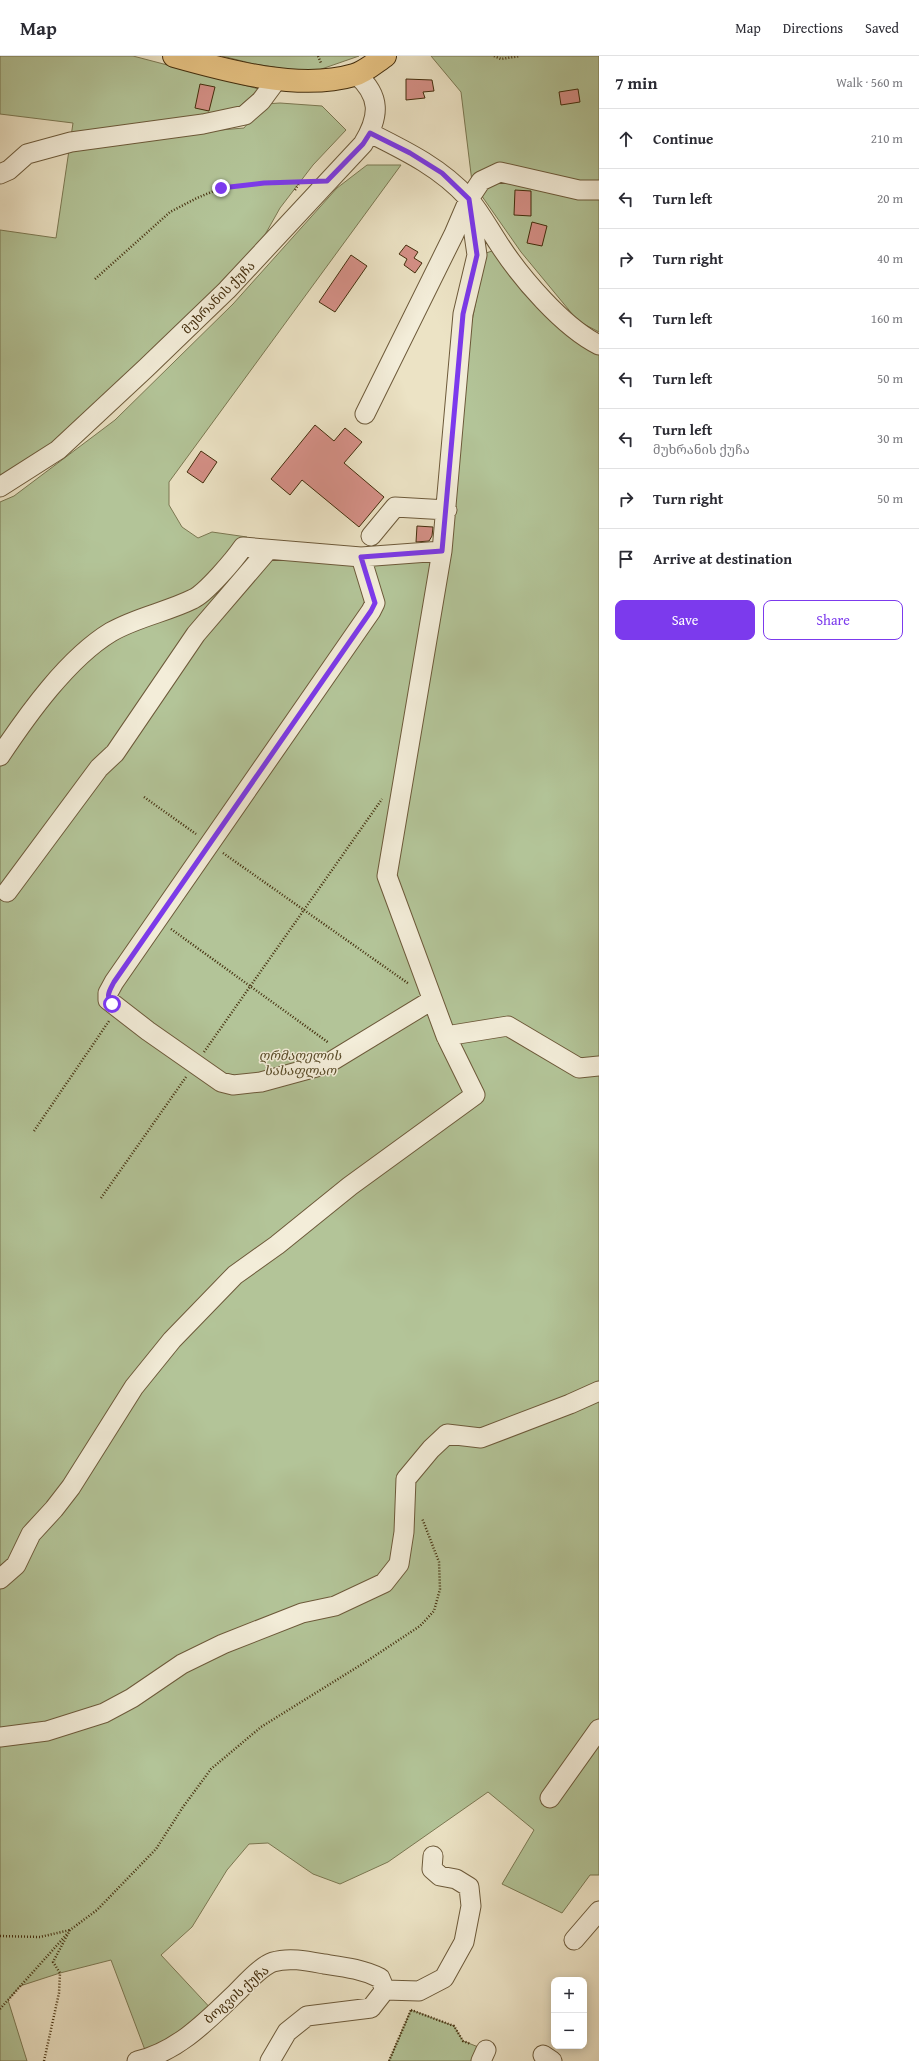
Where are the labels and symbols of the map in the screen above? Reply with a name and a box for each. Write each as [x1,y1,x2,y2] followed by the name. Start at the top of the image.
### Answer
[212,179,230,197] route end
[177,256,259,338] street label: მუხრანის ქუჩა
[103,995,121,1013] route start
[259,1046,342,1080] park label: ღრმაღელის სასაფლაო
[200,1961,273,2028] street label: ბოგვის ქუჩა

